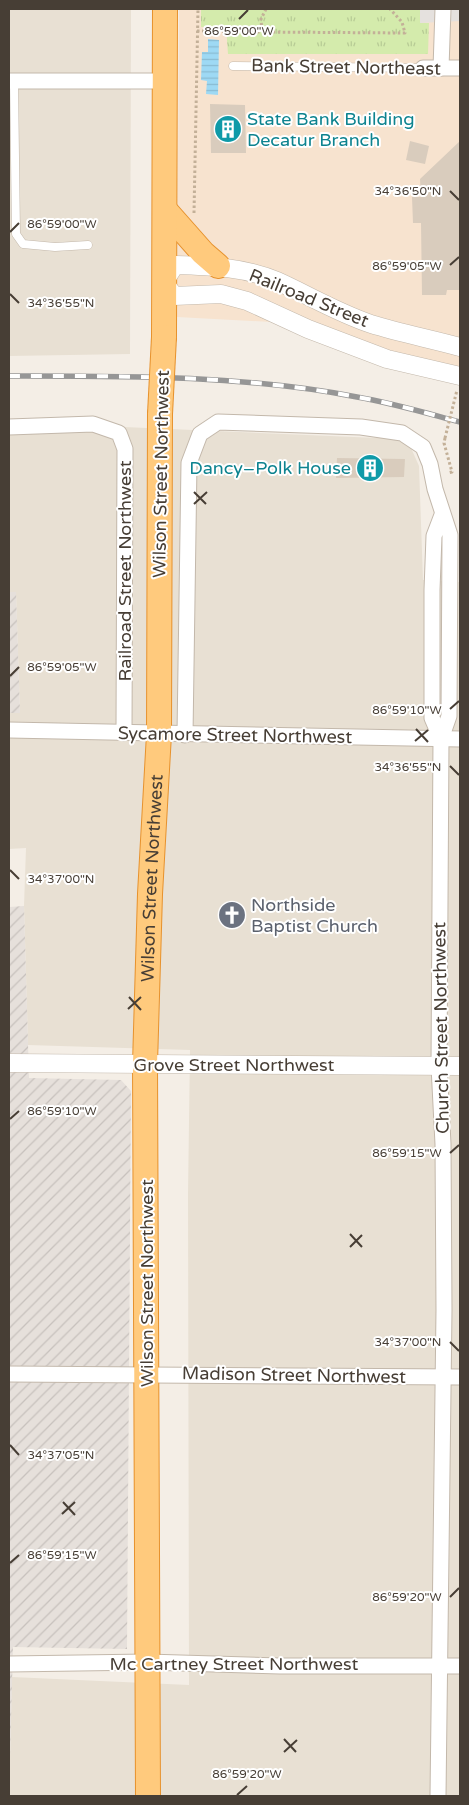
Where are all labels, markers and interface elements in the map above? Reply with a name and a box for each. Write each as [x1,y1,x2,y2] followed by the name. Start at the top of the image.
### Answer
[204,24,274,38] text: 86°59'00"W
[251,54,441,80] street label: Bank Street Northeast
[247,108,415,151] place label: State Bank Building Decatur Branch
[213,114,243,144] building icon: State Bank Building Decatur Branch
[375,184,442,198] text: 34°36'50"N
[27,217,97,231] text: 86°59'00"W
[372,259,442,273] text: 86°59'05"W
[246,264,372,332] street label: Railroad Street
[28,296,95,310] text: 34°36'55"N
[148,370,174,578] street label: Wilson Street Northwest
[355,453,385,483] building icon: Dancy–Polk House
[189,457,351,479] place label: Dancy–Polk House
[114,460,136,682] street label: Railroad Street Northwest
[27,660,97,674] text: 86°59'05"W
[372,703,442,717] text: 86°59'10"W
[118,722,352,748] street label: Sycamore Street Northwest
[375,760,442,774] text: 34°36'55"N
[136,774,168,982] street label: Wilson Street Northwest
[28,872,95,886] text: 34°37'00"N
[251,894,378,937] place label: Northside Baptist Church
[217,900,247,930] church icon: Northside Baptist Church
[428,922,454,1134] street label: Church Street Northwest
[134,1054,335,1076] street label: Grove Street Northwest
[27,1104,97,1118] text: 86°59'10"W
[372,1146,442,1160] text: 86°59'15"W
[136,1179,158,1387] street label: Wilson Street Northwest
[375,1335,442,1349] text: 34°37'00"N
[182,1362,406,1388] street label: Madison Street Northwest
[28,1448,95,1462] text: 34°37'05"N
[27,1548,97,1562] text: 86°59'15"W
[372,1590,442,1604] text: 86°59'20"W
[110,1653,359,1675] street label: Mc Cartney Street Northwest
[212,1767,282,1781] text: 86°59'20"W

